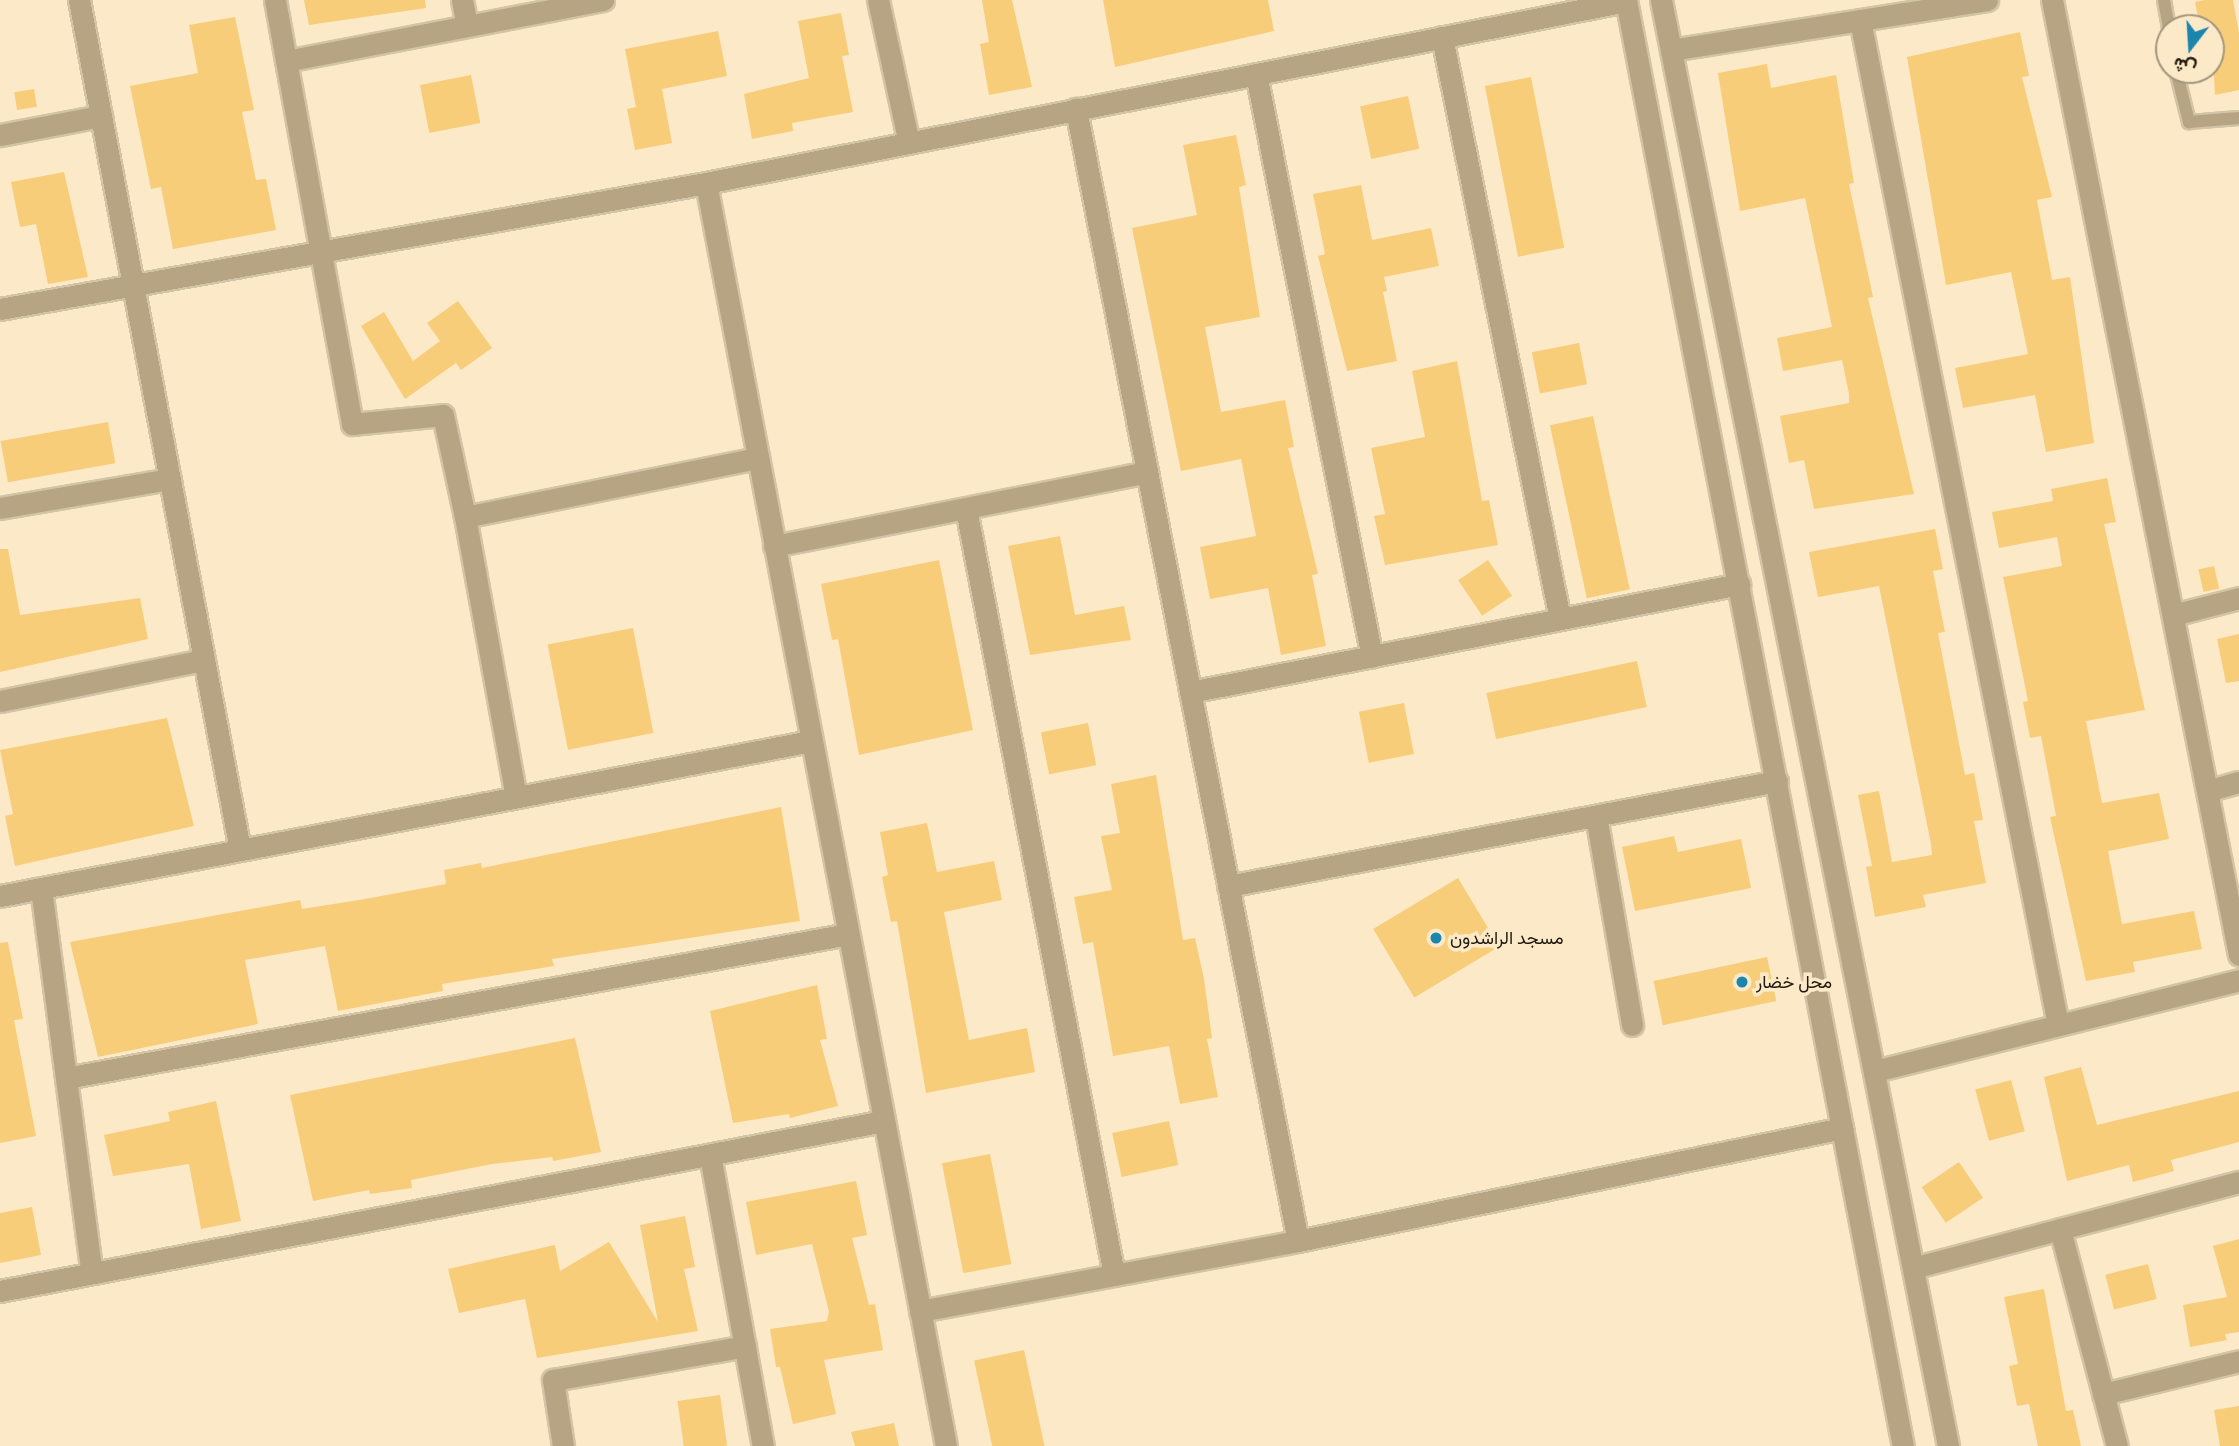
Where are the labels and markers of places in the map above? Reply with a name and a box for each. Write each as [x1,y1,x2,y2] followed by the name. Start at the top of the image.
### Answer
[1450,927,1564,949] place label: مسجد الراشدون
[1428,930,1444,946] marker: مسجد الراشدون
[1756,971,1832,993] place label: محل خضار
[1734,974,1750,990] marker: محل خضار

